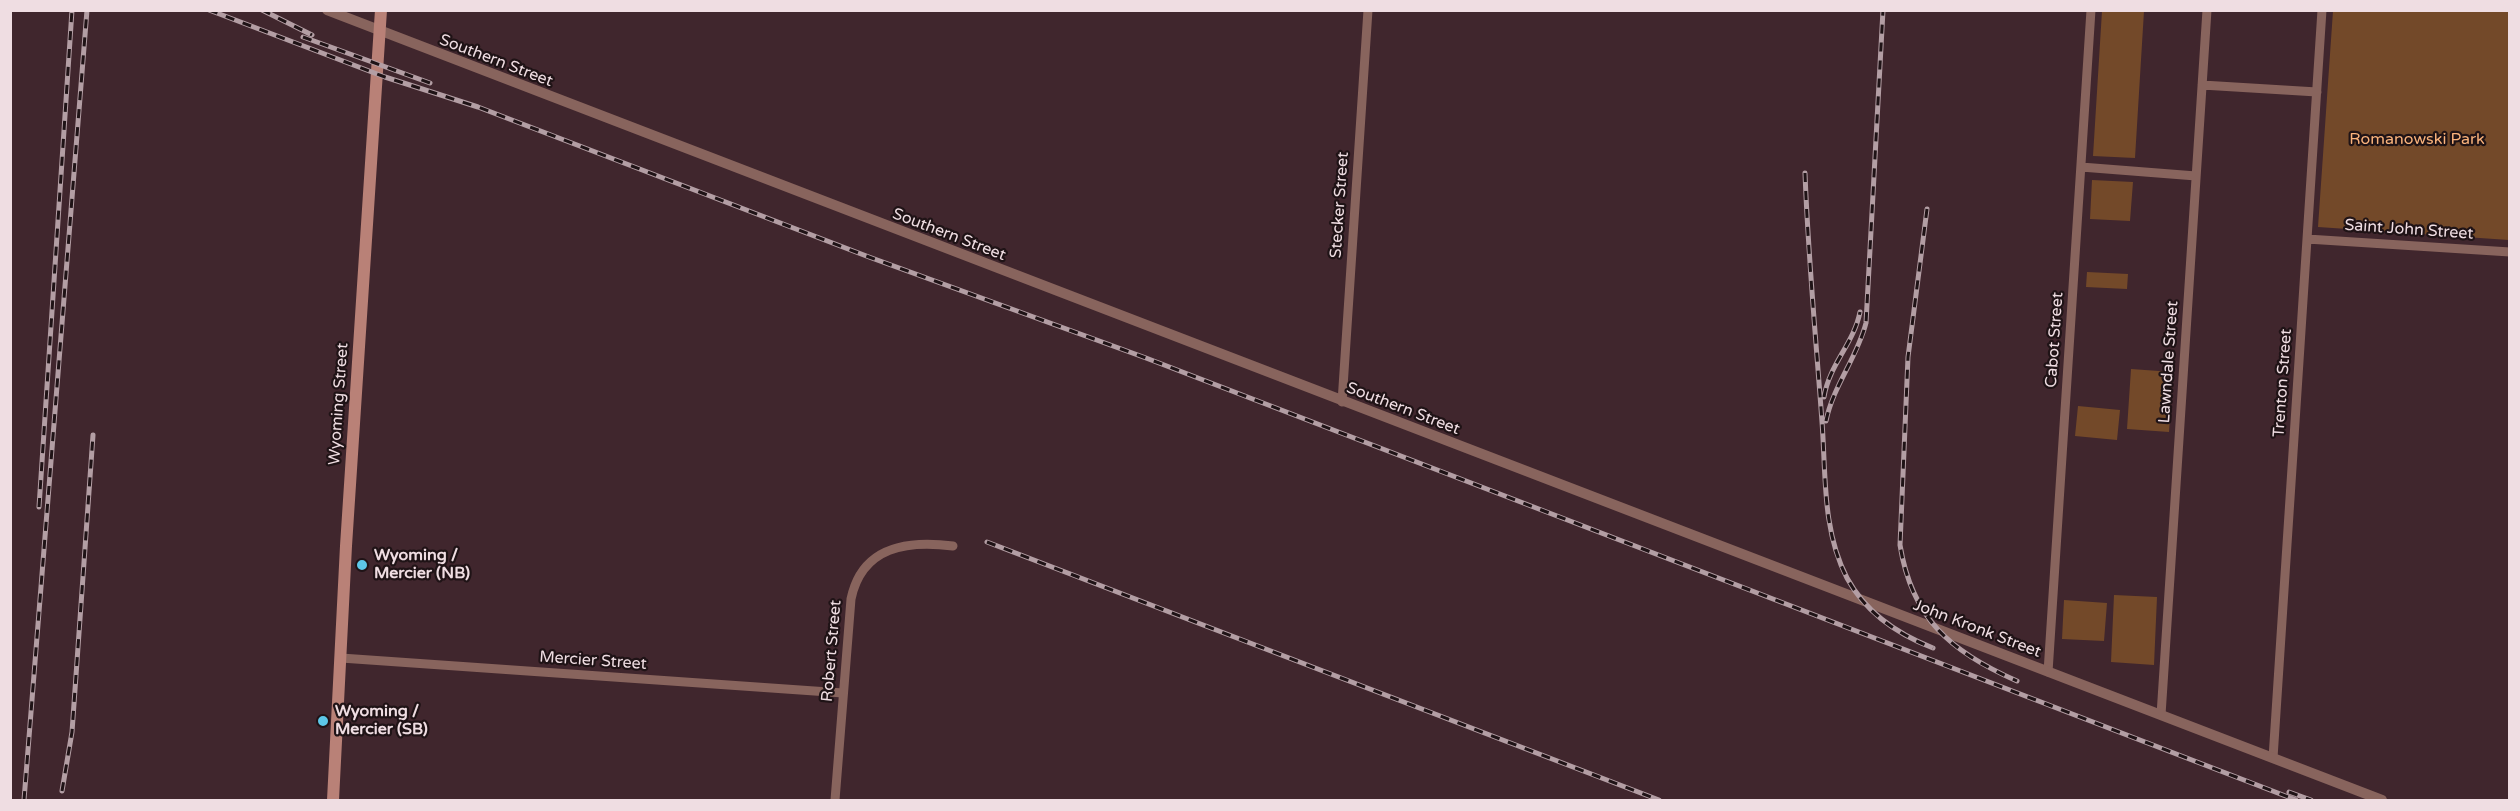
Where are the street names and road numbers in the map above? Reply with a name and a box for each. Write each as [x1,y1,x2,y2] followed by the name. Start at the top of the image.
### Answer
[437,31,555,91] street label: Southern Street
[1327,151,1353,259] street label: Stecker Street
[890,205,1008,265] street label: Southern Street
[2344,216,2474,244] street label: Saint John Street
[2042,292,2068,388] street label: Cabot Street
[2155,300,2183,424] street label: Lawndale Street
[2270,328,2296,438] street label: Trenton Street
[325,342,353,466] street label: Wyoming Street
[1344,379,1462,439] street label: Southern Street
[1910,596,2044,662] street label: John Kronk Street
[818,599,846,703] street label: Robert Street
[539,648,647,674] street label: Mercier Street

